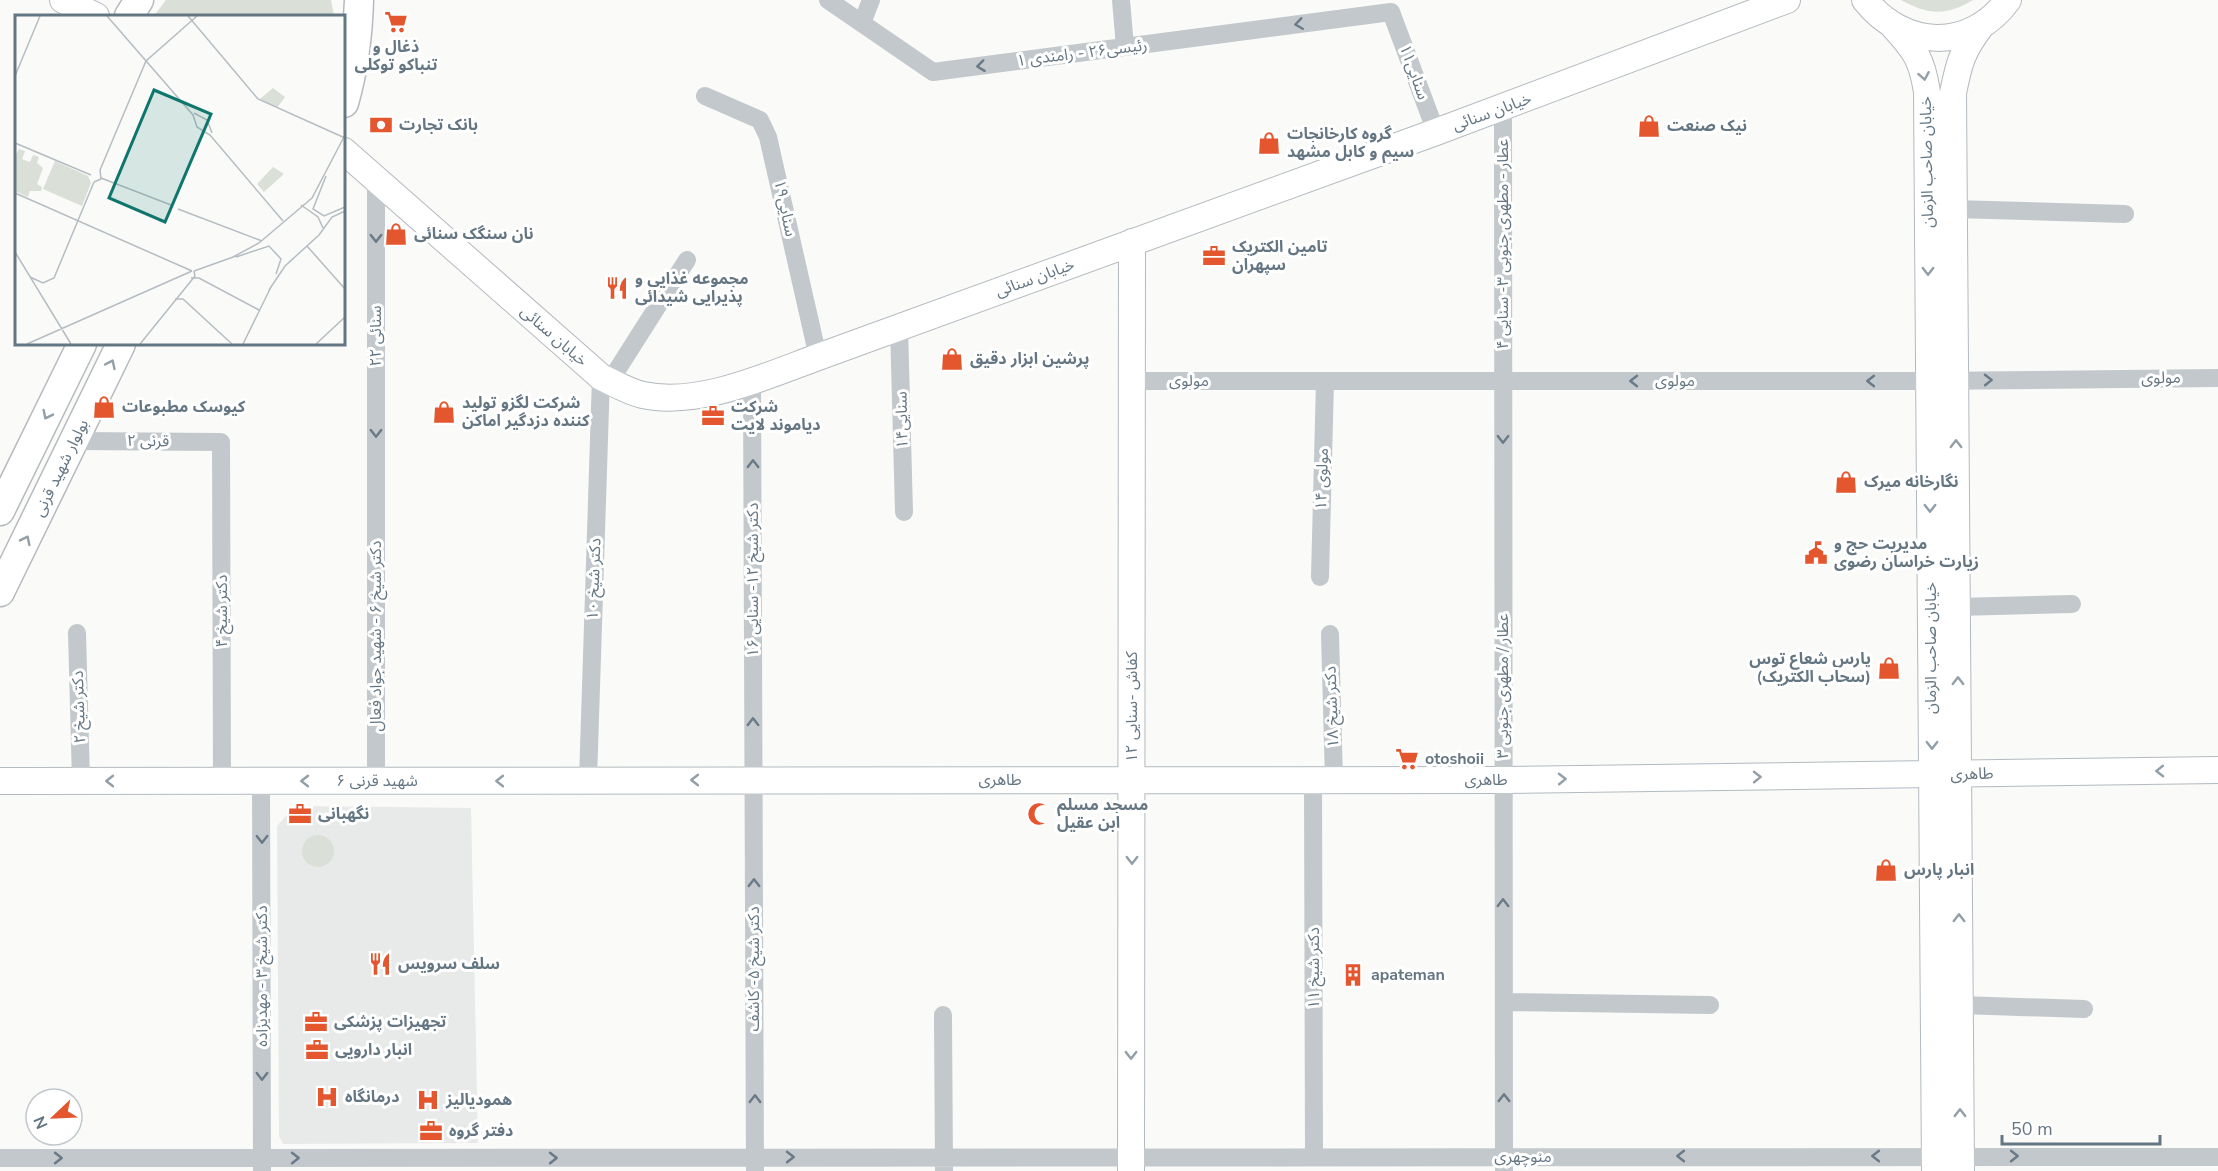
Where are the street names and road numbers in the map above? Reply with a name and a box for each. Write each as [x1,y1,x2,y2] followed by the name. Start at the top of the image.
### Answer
[1015,34,1149,72] street label: رئیسی۲۶ - رامندی ۱
[1394,41,1434,103] street label: سنایی۱۱
[1449,87,1535,137] street label: خیابان سنائی
[1915,96,1939,228] street label: خیابان صاحب الزمان
[1492,139,1514,349] street label: عطار - مطهری جنوبی ۳- سنایی ۴
[768,178,802,238] street label: سنایی۱۹
[992,253,1078,303] street label: خیابان سنائی
[516,301,592,371] street label: خیابان سنائی
[365,305,387,367] street label: سنائی ۲۲
[2141,367,2181,389] street label: مولوی
[1169,370,1209,392] street label: مولوی
[1655,370,1695,392] street label: مولوی
[890,391,914,449] street label: سنایی۱۴
[28,416,94,520] street label: بولوار شهید قرنی
[127,430,169,452] street label: قرنی ۲
[1310,448,1334,510] street label: مولوی ۱۴
[742,503,765,657] street label: دکتر شیخ ۱۲- سنایی ۱۶
[582,538,607,620] street label: دکتر شیخ ۱۰
[365,541,388,731] street label: دکتر شیخ ۶ - شهید جواد فعال
[211,575,234,647] street label: دکتر شیخ ۴
[1920,582,1942,714] street label: خیابان صاحب الزمان
[1492,614,1514,758] street label: عطار / مطهری جنوبی ۳
[1121,651,1143,763] street label: کفاش -سنایی ۱۲
[1320,666,1345,748] street label: دکتر شیخ ۱۸
[67,670,92,744] street label: دکتر شیخ ۲
[1950,763,1994,785] street label: طاهری
[978,769,1022,791] street label: طاهری
[1464,769,1508,791] street label: طاهری
[336,770,418,792] street label: شهید قرنی ۶
[251,905,274,1047] street label: دکتر شیخ ۳ - مهدیزاده
[743,906,766,1032] street label: دکتر شیخ ۵- کاشف
[1303,927,1326,1009] street label: دکتر شیخ ۱۱
[1494,1146,1552,1168] street label: منوچهری

